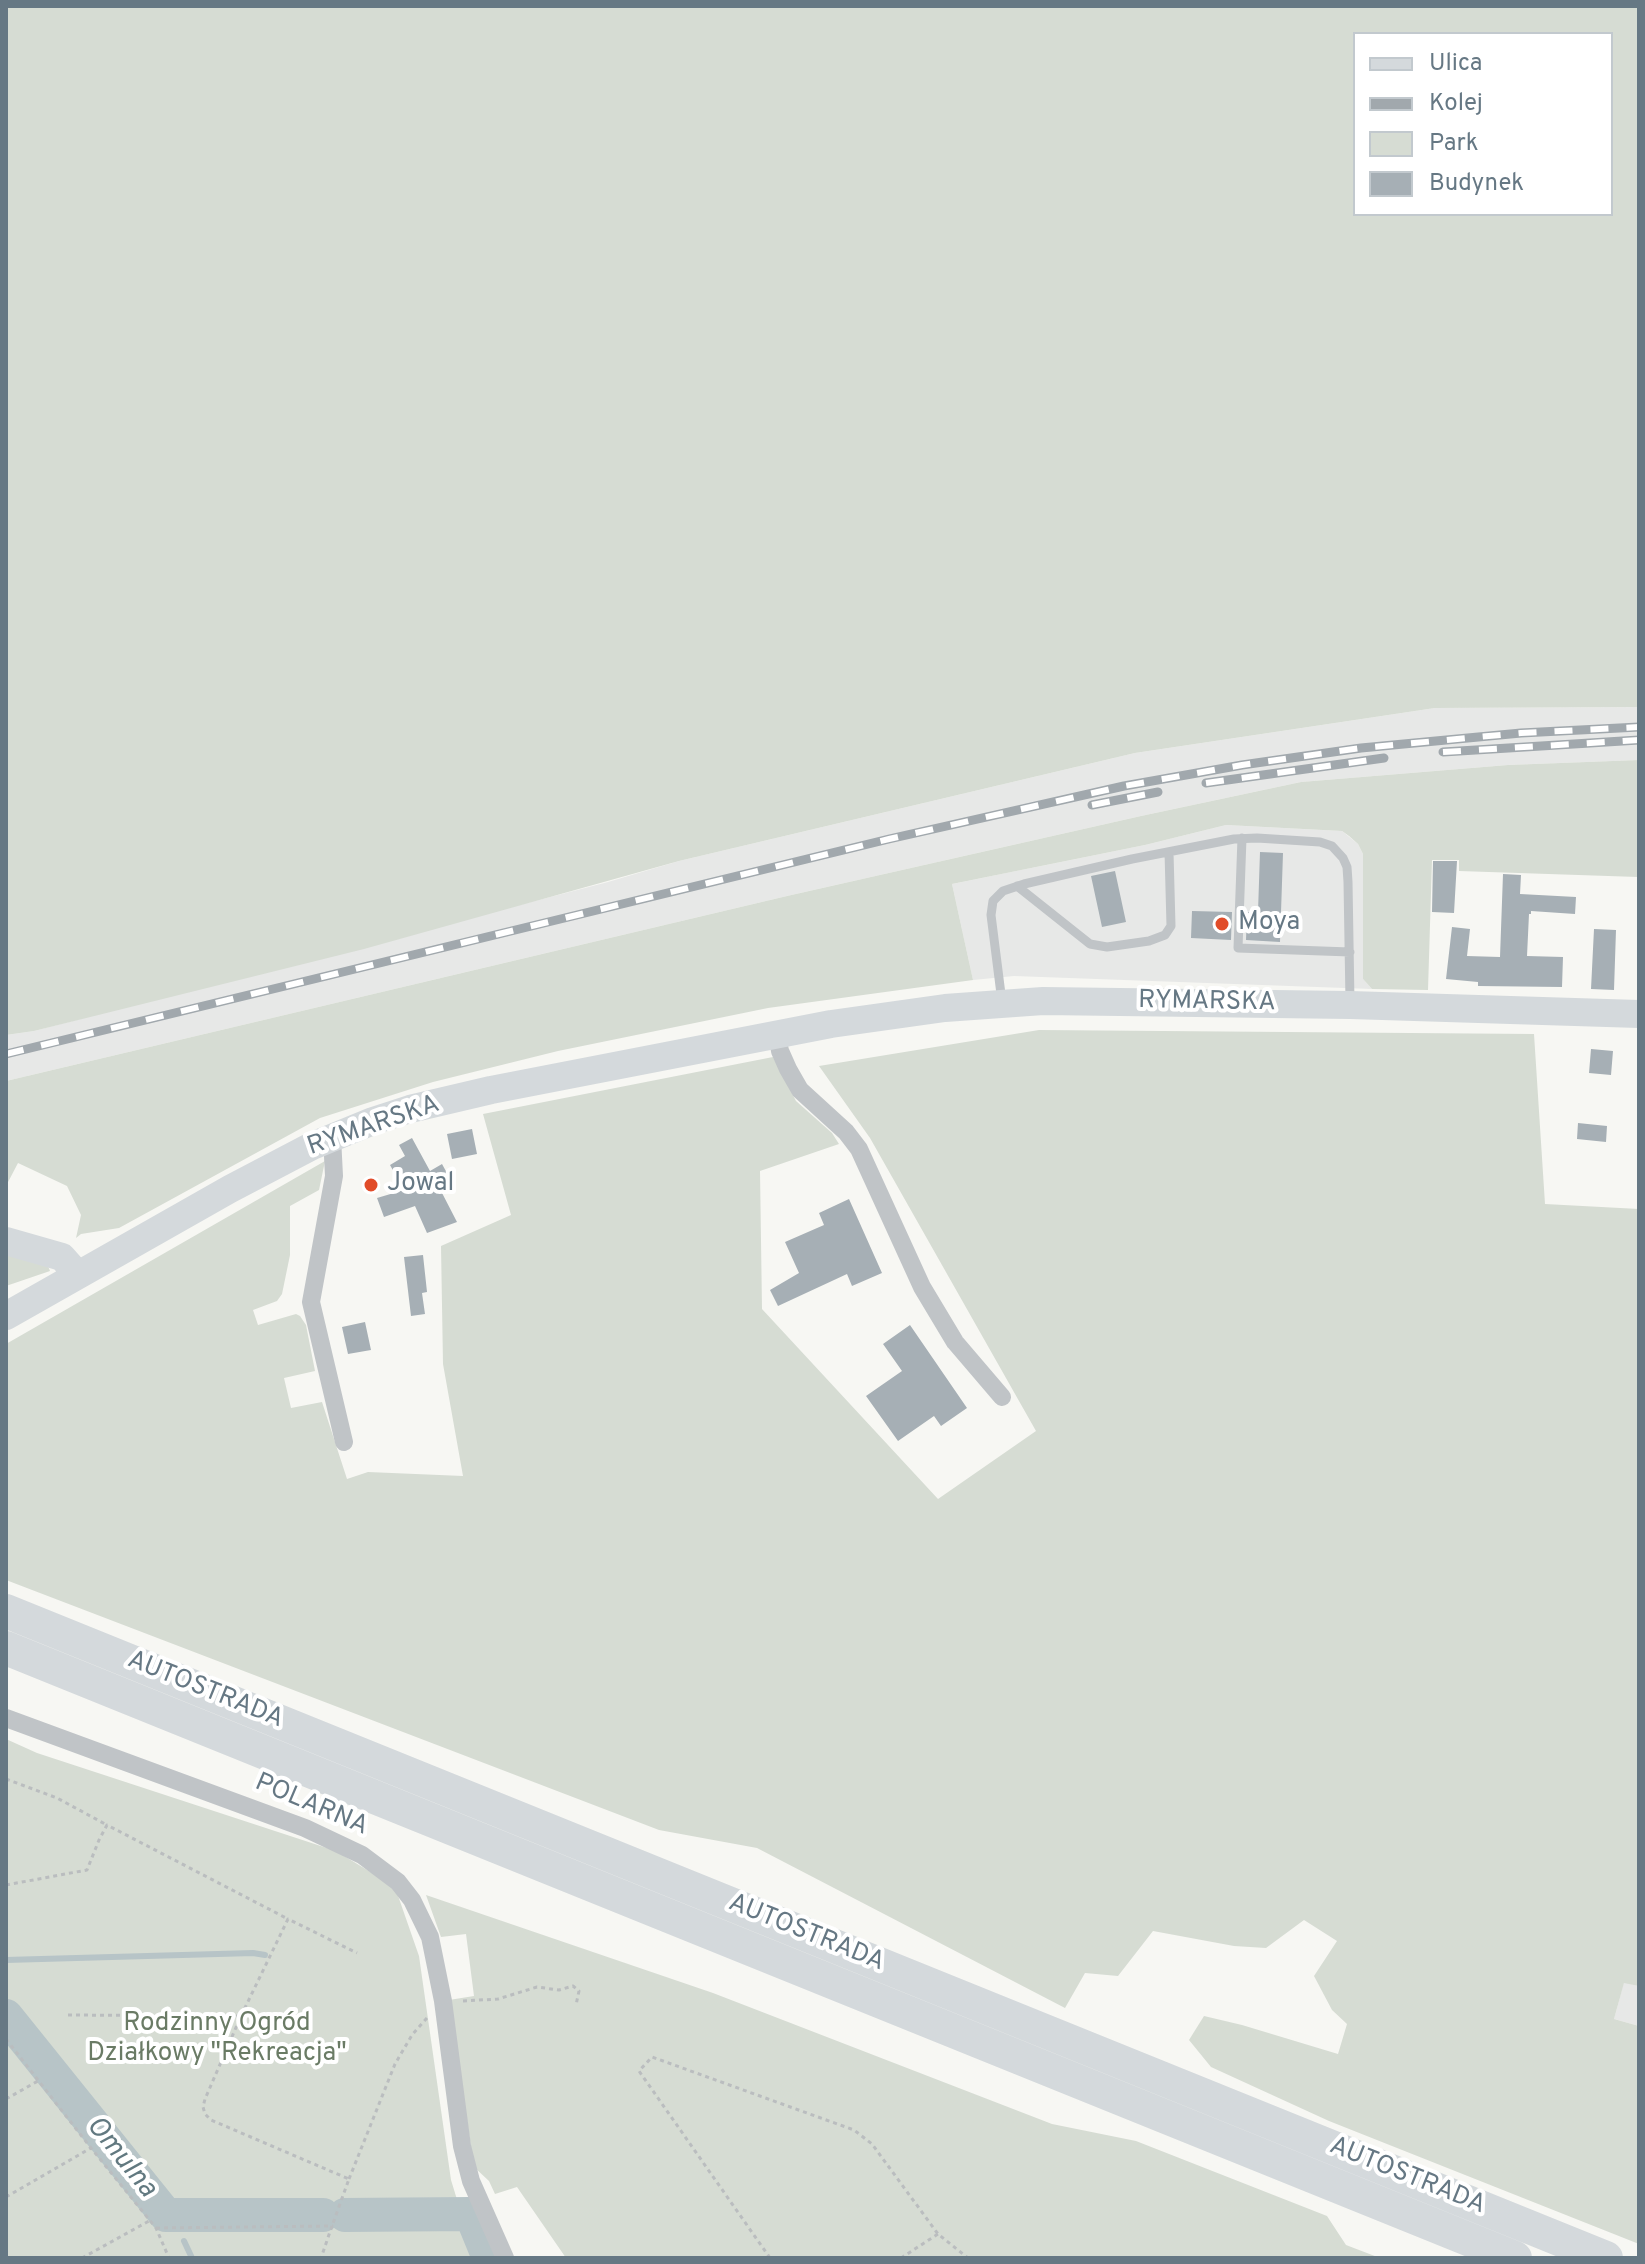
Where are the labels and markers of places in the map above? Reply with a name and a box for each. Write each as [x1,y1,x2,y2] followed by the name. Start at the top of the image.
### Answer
[1238,908,1300,940] place label: Moya
[1213,915,1231,933] marker: Moya
[387,1169,454,1201] place label: Jowal
[362,1176,380,1194] marker: Jowal

